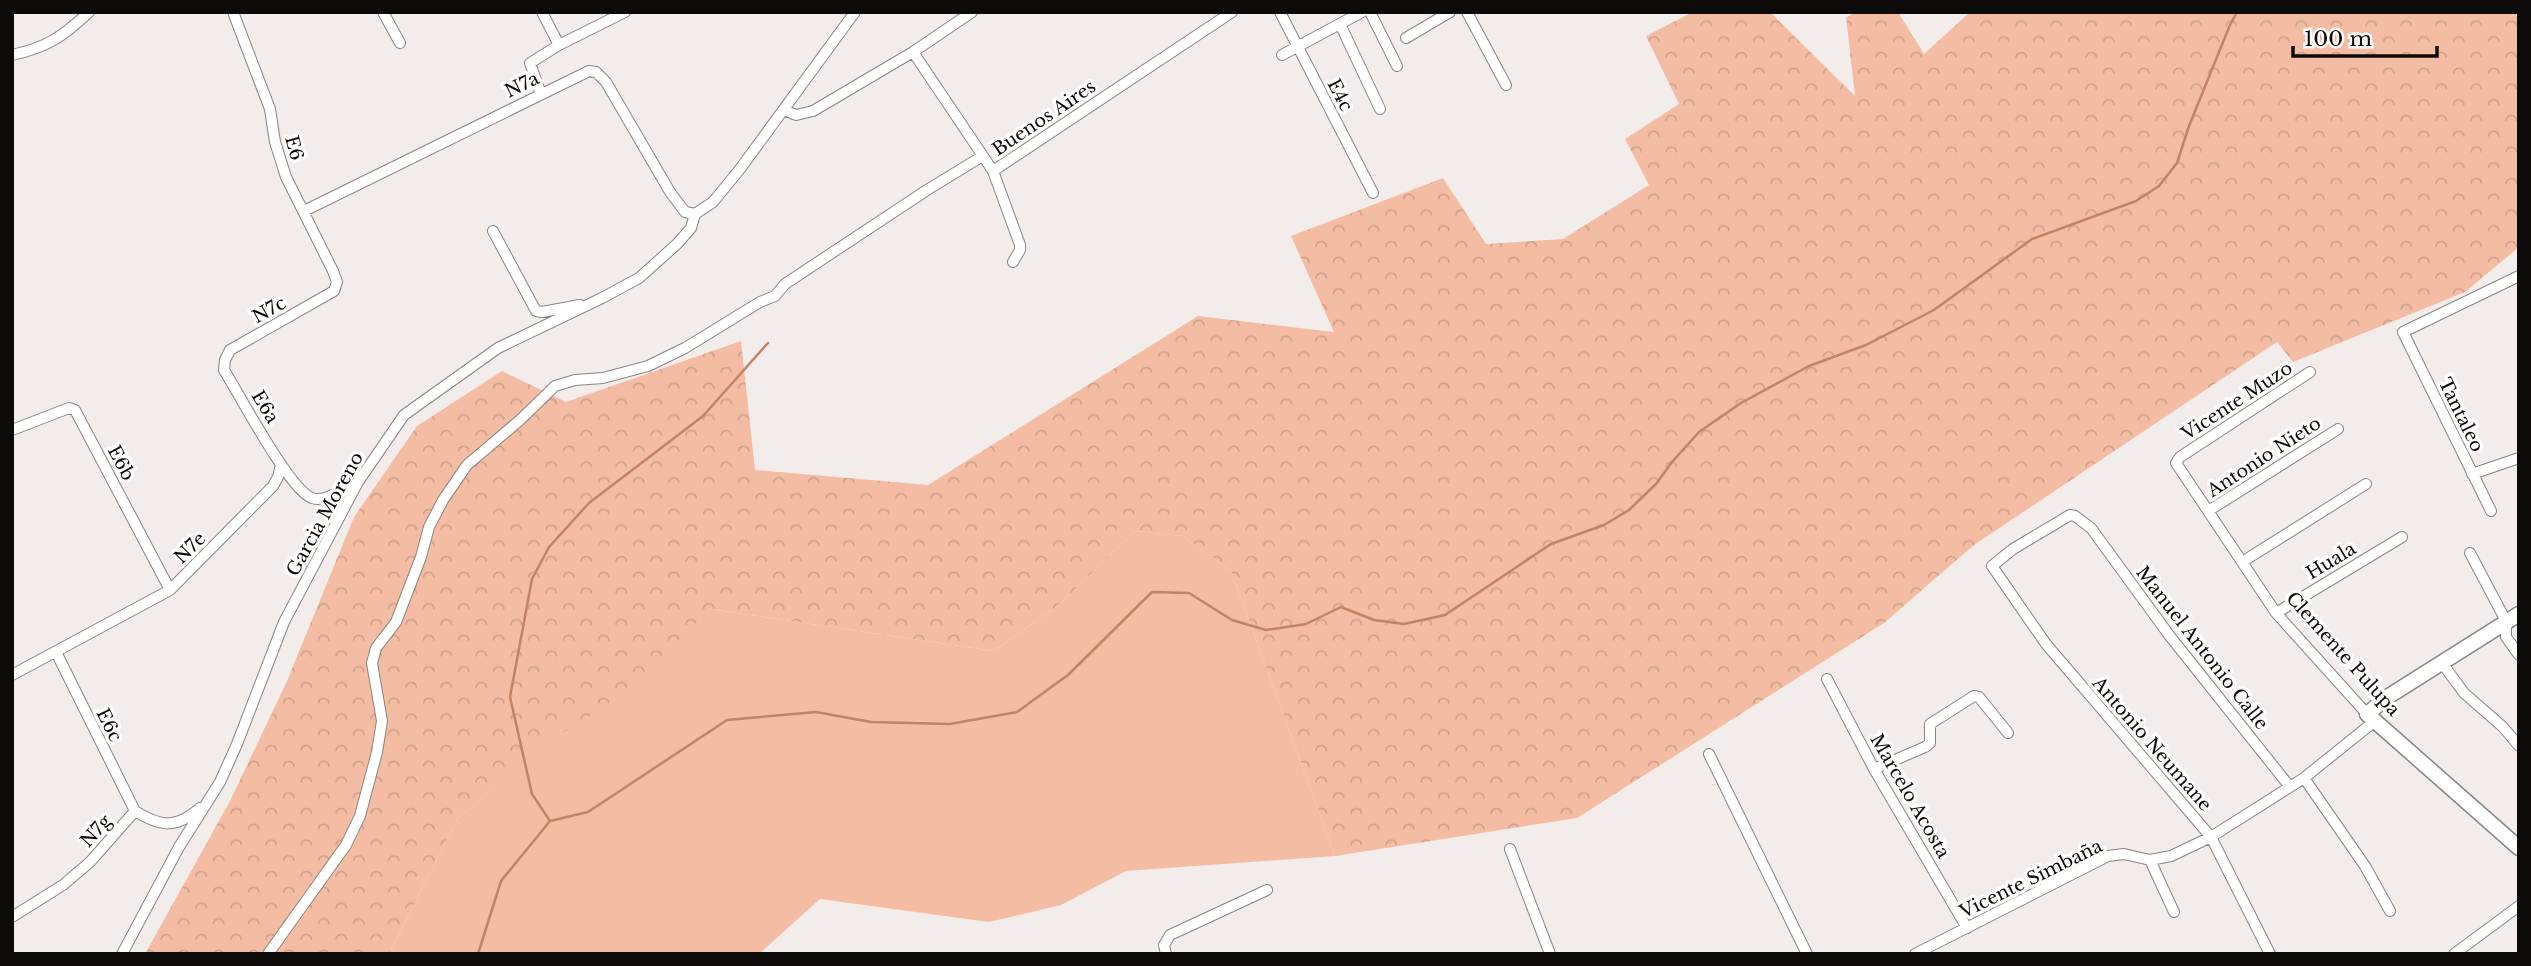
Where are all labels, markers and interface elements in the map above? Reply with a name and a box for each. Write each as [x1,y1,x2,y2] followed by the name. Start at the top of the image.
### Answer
[2293,14,2436,58] scale bar
[2304,26,2372,52] text: 100 m
[501,67,543,103] street label: N7a
[988,75,1100,161] street label: Buenos Aires
[1323,75,1358,115] street label: E4c
[280,133,308,163] street label: E6
[248,292,290,328] street label: N7c
[2177,357,2297,446] street label: Vicente Muzo
[2434,374,2488,456] street label: Tantaleo
[247,386,283,428] street label: E6a
[2202,412,2325,503] street label: Antonio Nieto
[103,442,139,484] street label: E6b
[282,448,368,580] street label: Garcia Moreno
[170,528,210,568] street label: N7e
[2302,538,2360,584] street label: Huala
[2131,562,2273,734] street label: Manuel Antonio Calle
[2281,587,2405,721] street label: Clemente Pulupa
[2087,672,2216,816] street label: Antonio Neumane
[92,705,127,746] street label: E6c
[1865,730,1955,862] street label: Marcelo Acosta
[76,810,116,852] street label: N7g
[1955,835,2106,924] street label: Vicente Simbaña

